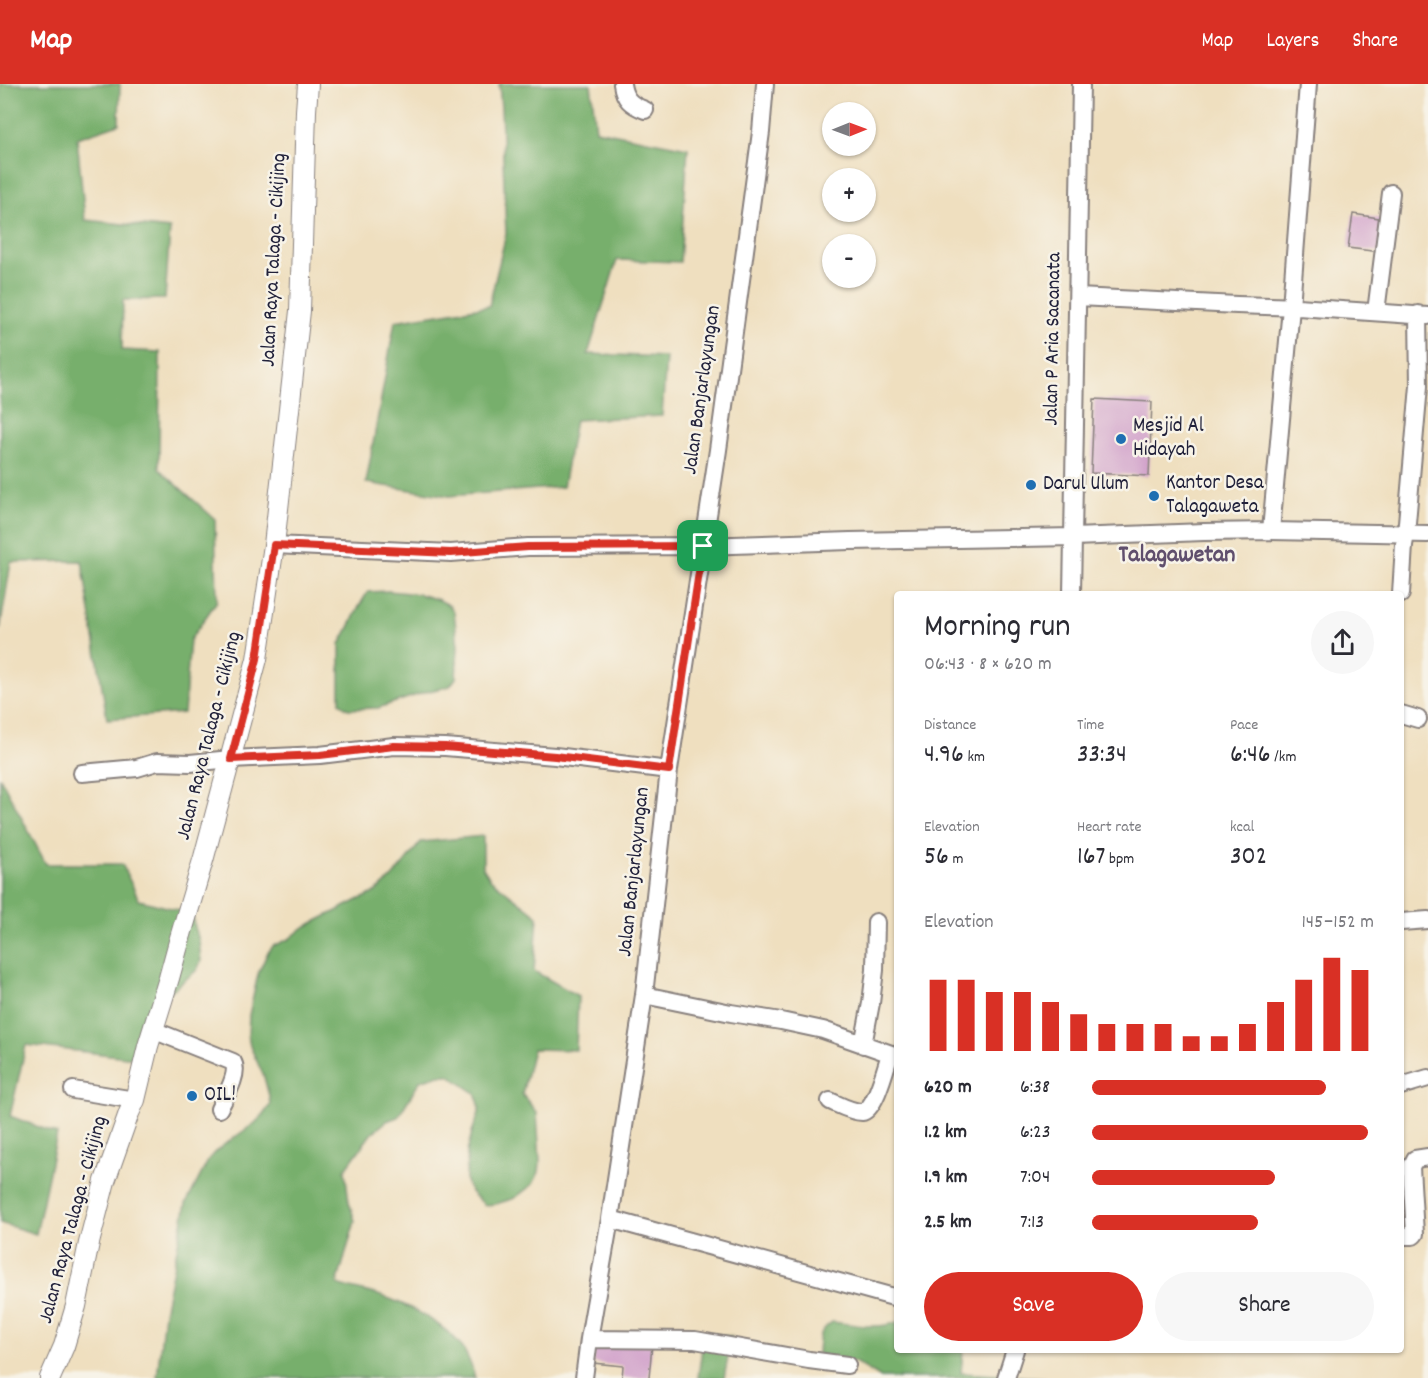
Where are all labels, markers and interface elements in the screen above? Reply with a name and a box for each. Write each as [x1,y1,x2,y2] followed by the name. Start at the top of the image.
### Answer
[30,22,72,62] text: Map
[1202,27,1233,57] text: Map
[1266,27,1319,57] text: Layers
[1352,27,1398,57] text: Share
[822,102,876,156] north arrow
[822,102,876,288] map controls
[254,152,296,368] street label: Jalan Raya Talaga - Cikijing
[822,168,876,222] button: +
[822,234,876,288] button: −
[1037,251,1071,426] street label: Jalan P Aria Sacanata
[676,304,730,476] street label: Jalan Banjarlayungan
[1133,412,1204,466] place label: Mesjid Al Hidayah
[1114,432,1128,446] marker: Mesjid Al Hidayah
[1166,469,1265,523] place label: Kantor Desa Talagaweta
[1043,470,1129,500] place label: Darul Ulum
[1024,478,1038,492] marker: Darul Ulum
[1147,489,1161,503] marker: Kantor Desa Talagaweta
[677,520,728,571] pin
[686,529,719,562] icon: arrive
[1119,539,1235,573] district label: Talagawetan
[924,605,1071,652] text: Morning run
[1311,611,1374,674] button: share
[170,629,250,843] street label: Jalan Raya Talaga - Cikijing
[924,651,1052,679] text: 06:43 · 8 × 620 m
[924,714,976,737] text: Distance
[1077,714,1104,737] text: Time
[1230,714,1258,737] text: Pace
[924,737,964,774] text: 4.96
[1077,737,1127,774] text: 33:34
[1230,737,1271,774] text: 6:46
[964,746,985,769] text: km
[1271,746,1296,769] text: /km
[611,786,659,958] street label: Jalan Banjarlayungan
[924,816,980,839] text: Elevation
[1077,816,1142,839] text: Heart rate
[1230,816,1254,839] text: kcal
[924,839,949,876] text: 56
[1077,839,1105,876] text: 167
[1230,839,1267,876] text: 302
[949,848,963,871] text: m
[1105,848,1134,871] text: bpm
[924,909,994,937] text: Elevation
[1301,909,1374,937] text: 145–152 m
[924,1074,972,1102] text: 620 m
[1020,1074,1050,1102] text: 6:38
[204,1081,236,1111] place label: OIL!
[185,1089,199,1103] marker: OIL!
[32,1113,116,1327] street label: Jalan Raya Talaga - Cikijing
[924,1119,967,1147] text: 1.2 km
[1020,1119,1051,1147] text: 6:23
[924,1164,967,1192] text: 1.9 km
[1020,1164,1050,1192] text: 7:04
[924,1209,972,1237] text: 2.5 km
[1020,1209,1044,1237] text: 7:13
[924,1272,1143,1341] button: Save
[1155,1272,1374,1341] button: Share

